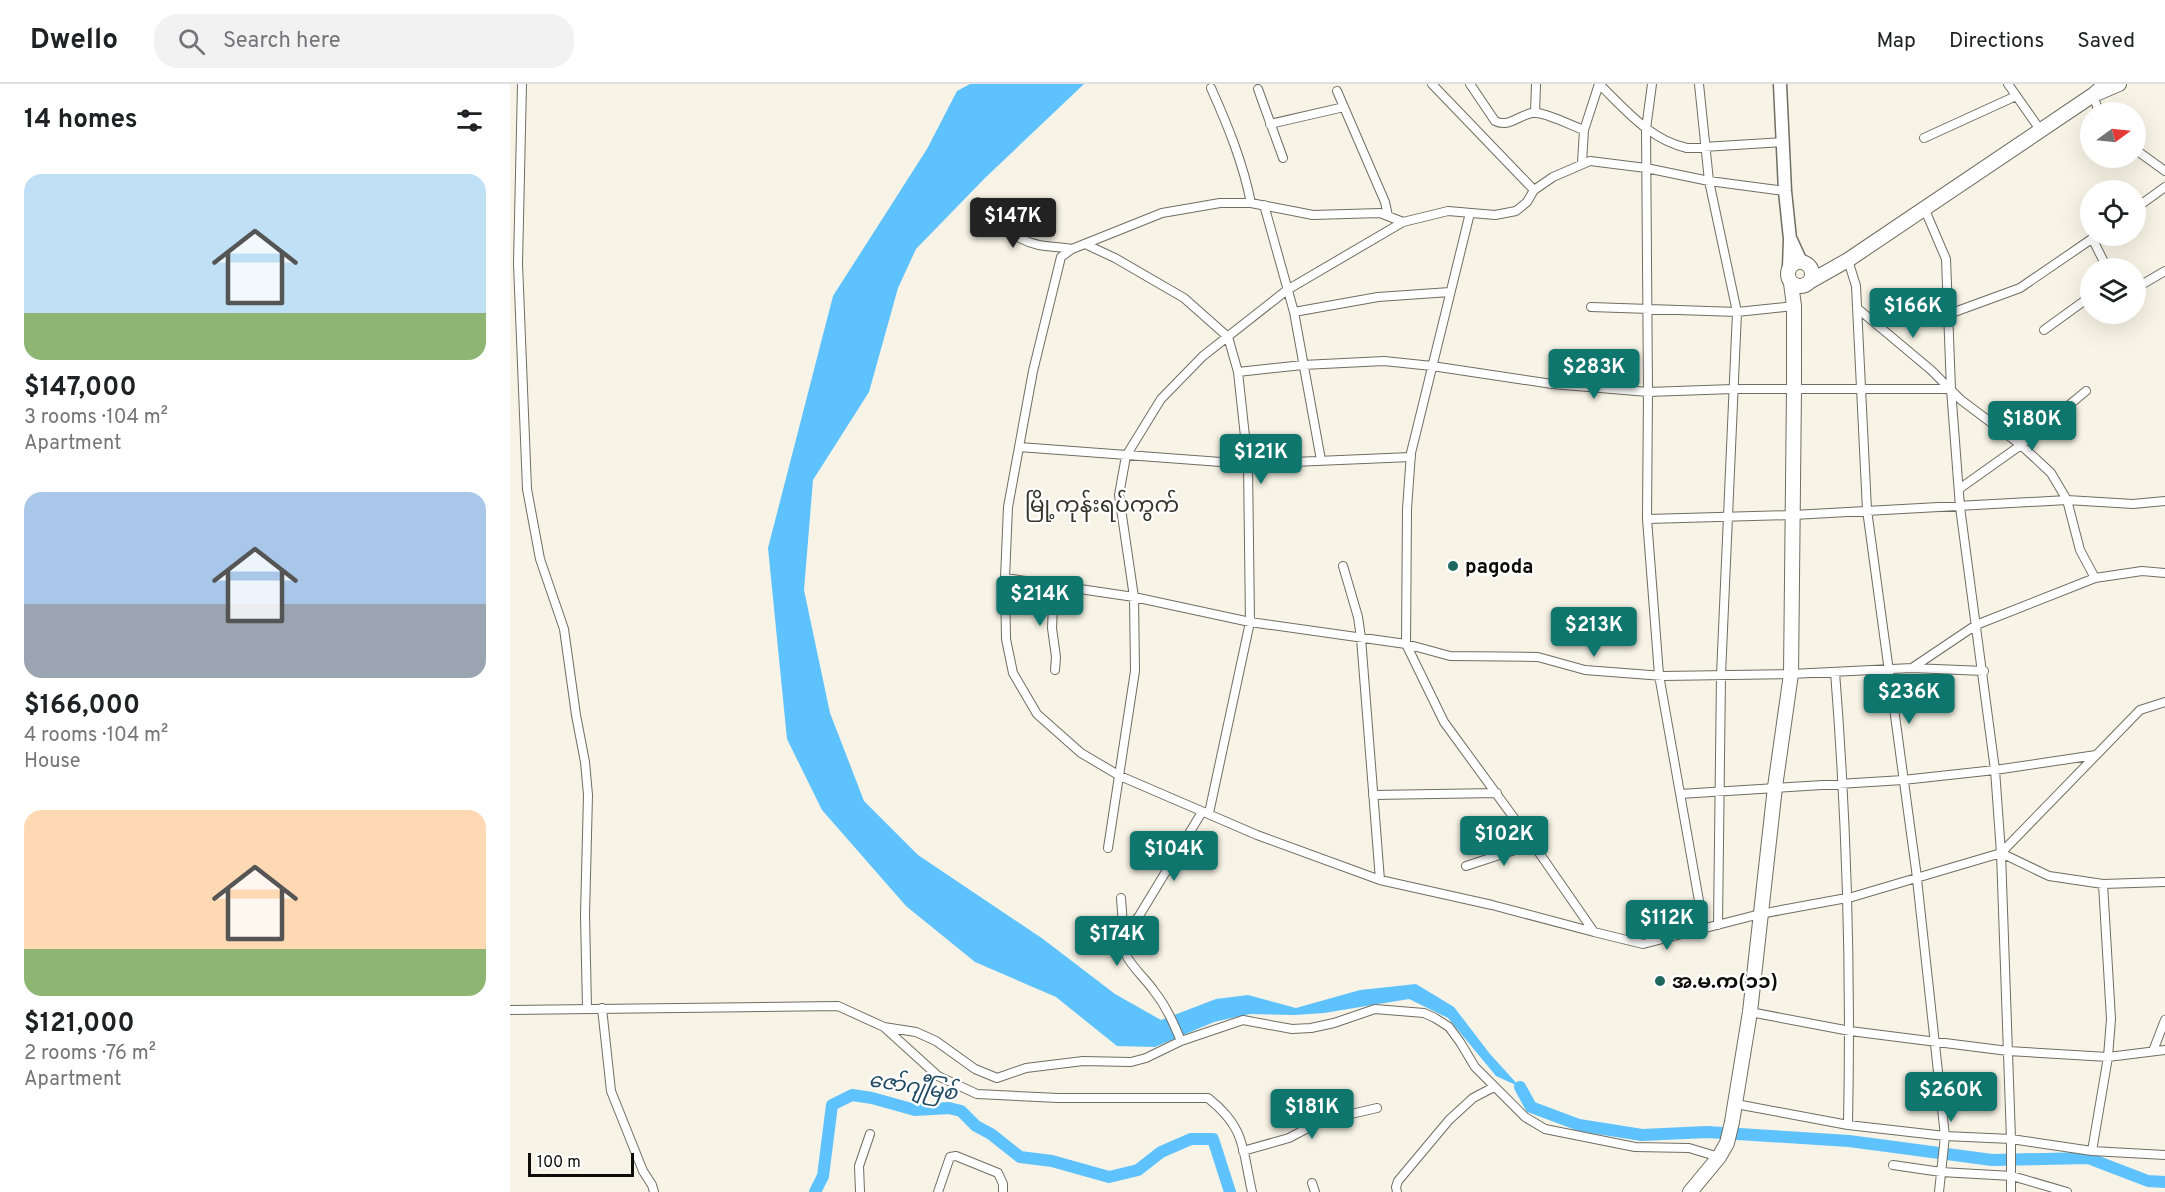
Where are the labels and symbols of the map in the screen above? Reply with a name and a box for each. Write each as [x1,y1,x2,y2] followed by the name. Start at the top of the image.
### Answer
[2080,102,2146,168] north arrow
[971,198,1055,249] pin: $147K
[1871,288,1955,339] pin: $166K
[1552,349,1636,400] pin: $283K
[1990,401,2074,452] pin: $180K
[1219,434,1303,485] pin: $121K
[1025,489,1179,522] district label: မြို့ကုန်းရပ်ကွက်
[1465,555,1533,581] place label: pagoda
[1446,559,1460,573] marker: pagoda
[998,576,1082,627] pin: $214K
[1552,607,1636,658] pin: $213K
[1867,674,1951,725] pin: $236K
[1462,816,1546,867] pin: $102K
[1132,831,1216,882] pin: $104K
[1625,900,1709,951] pin: $112K
[1075,916,1159,967] pin: $174K
[1672,970,1778,996] place label: အ.မ.က(၁၁)
[1653,974,1667,988] marker: အ.မ.က(၁၁)
[866,1064,961,1110] water label: ဇော်ဂျီမြစ်
[1909,1072,1993,1123] pin: $260K
[1270,1089,1354,1140] pin: $181K
[528,1150,634,1178] scale bar

